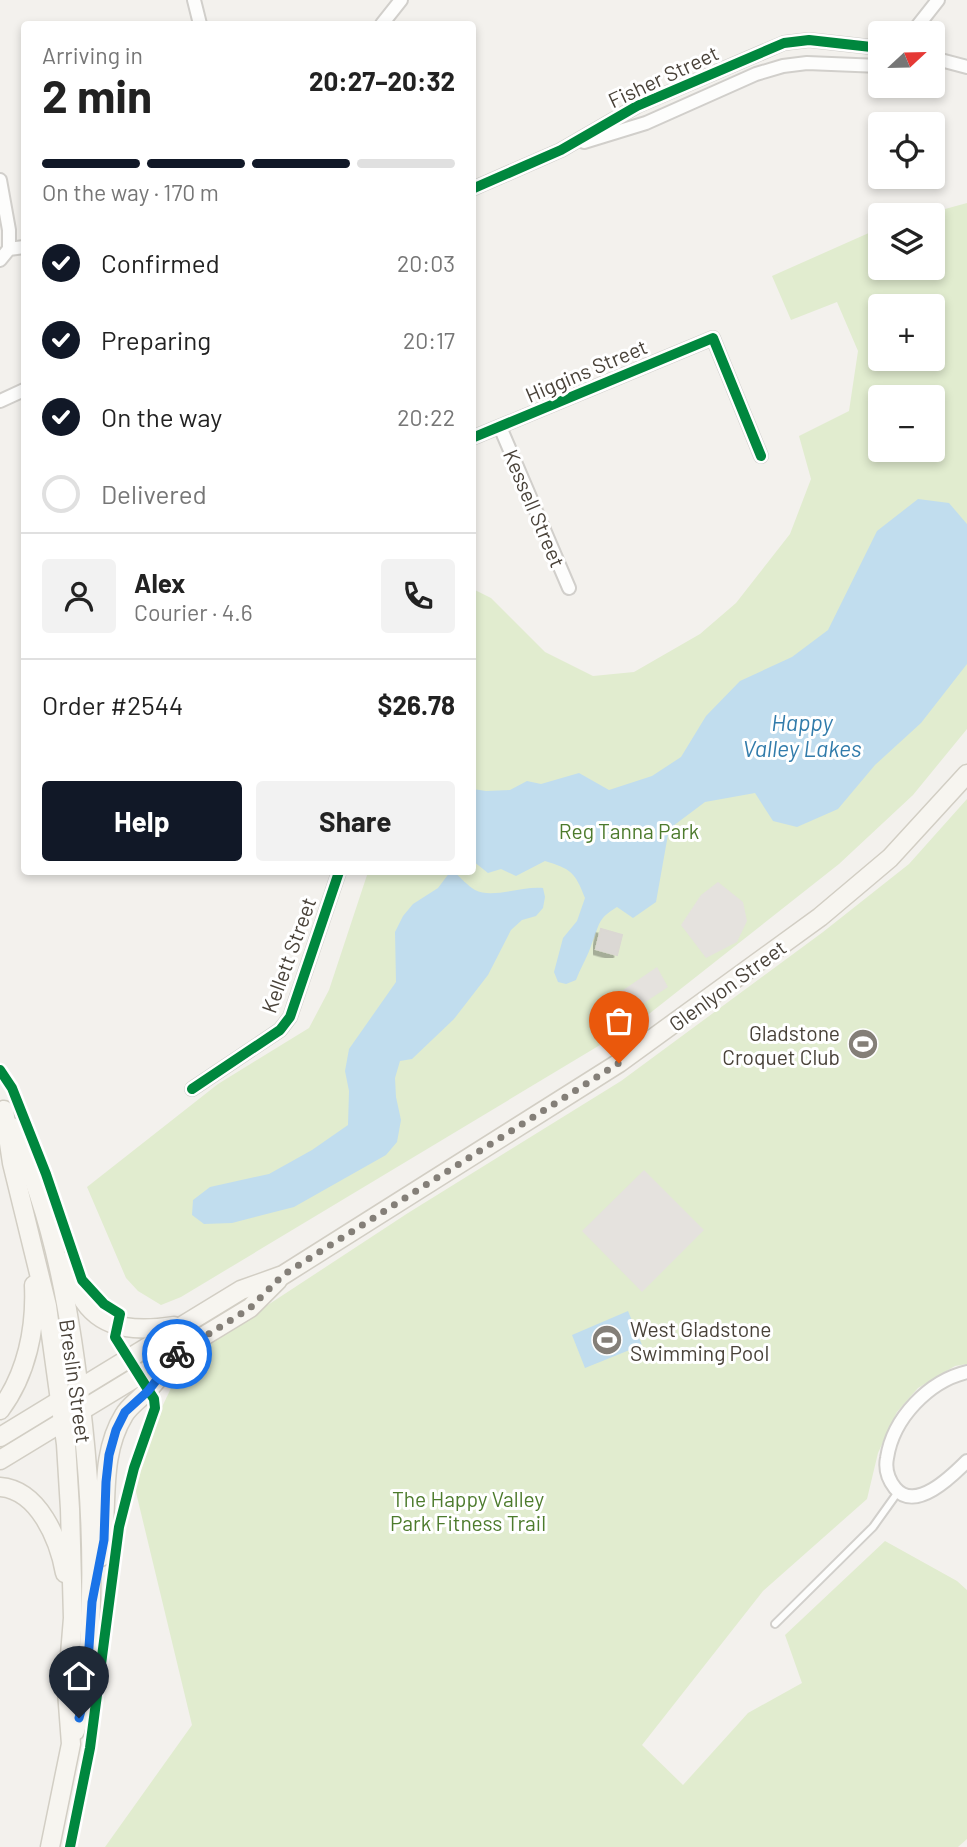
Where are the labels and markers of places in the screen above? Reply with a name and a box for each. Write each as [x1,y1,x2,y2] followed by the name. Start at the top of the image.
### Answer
[589,991,649,1063] pin
[722,1020,840,1069] place label: Gladstone Croquet Club
[846,1027,880,1061] sports icon: Gladstone Croquet Club
[630,1316,771,1365] place label: West Gladstone Swimming Pool
[590,1323,624,1357] sports icon: West Gladstone Swimming Pool
[49,1646,109,1718] pin

